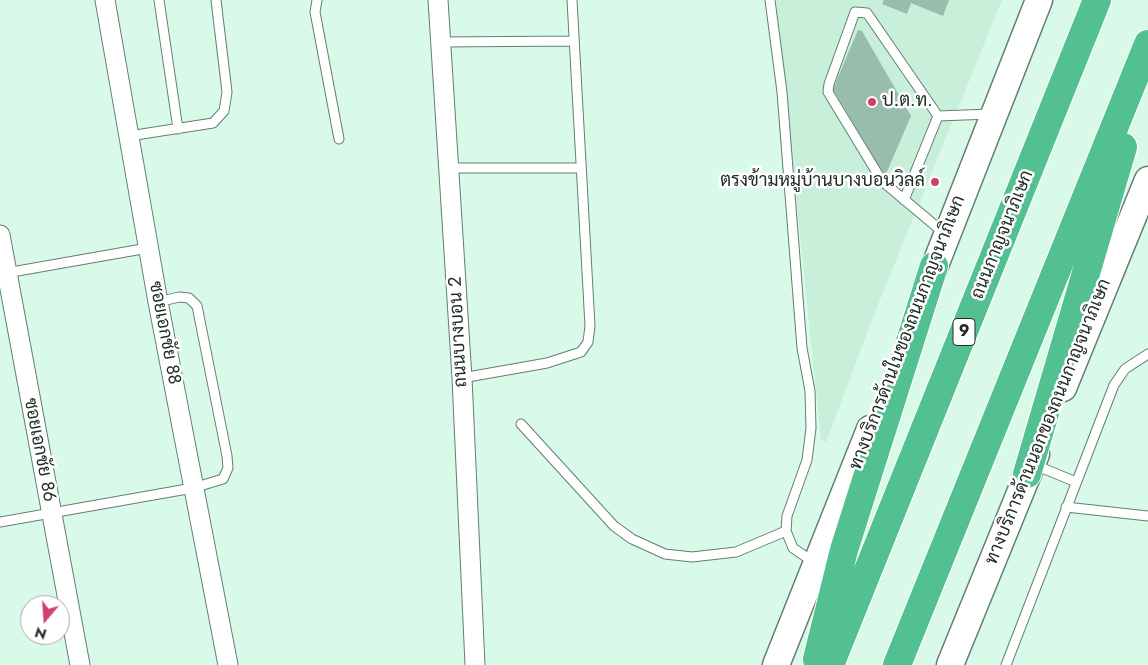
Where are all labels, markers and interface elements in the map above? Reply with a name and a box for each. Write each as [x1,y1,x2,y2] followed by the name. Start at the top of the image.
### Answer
[882,91,933,113] place label: ป.ต.ท.
[866,96,878,108] marker: ป.ต.ท.
[967,168,1039,302] street label: ถนนกาญจนาภิเษก
[720,171,925,193] place label: ตรงข้ามหมู่บ้านบางบอนวิลล์
[929,176,941,188] marker: ตรงข้ามหมู่บ้านบางบอนวิลล์
[846,193,970,473] street label: ทางบริการด้านในของถนนกาญจนาภิเษก
[445,276,473,388] street label: ถนนบางบอน 2
[982,276,1116,568] street label: ทางบริการด้านนอกของถนนกาญจนาภิเษก
[143,280,185,386] street label: ซอยเอกชัย 88
[953,318,975,346] road number: 9
[18,396,60,504] street label: ซอยเอกชัย 86
[20,595,70,645] north arrow
[32,622,49,645] text: N

